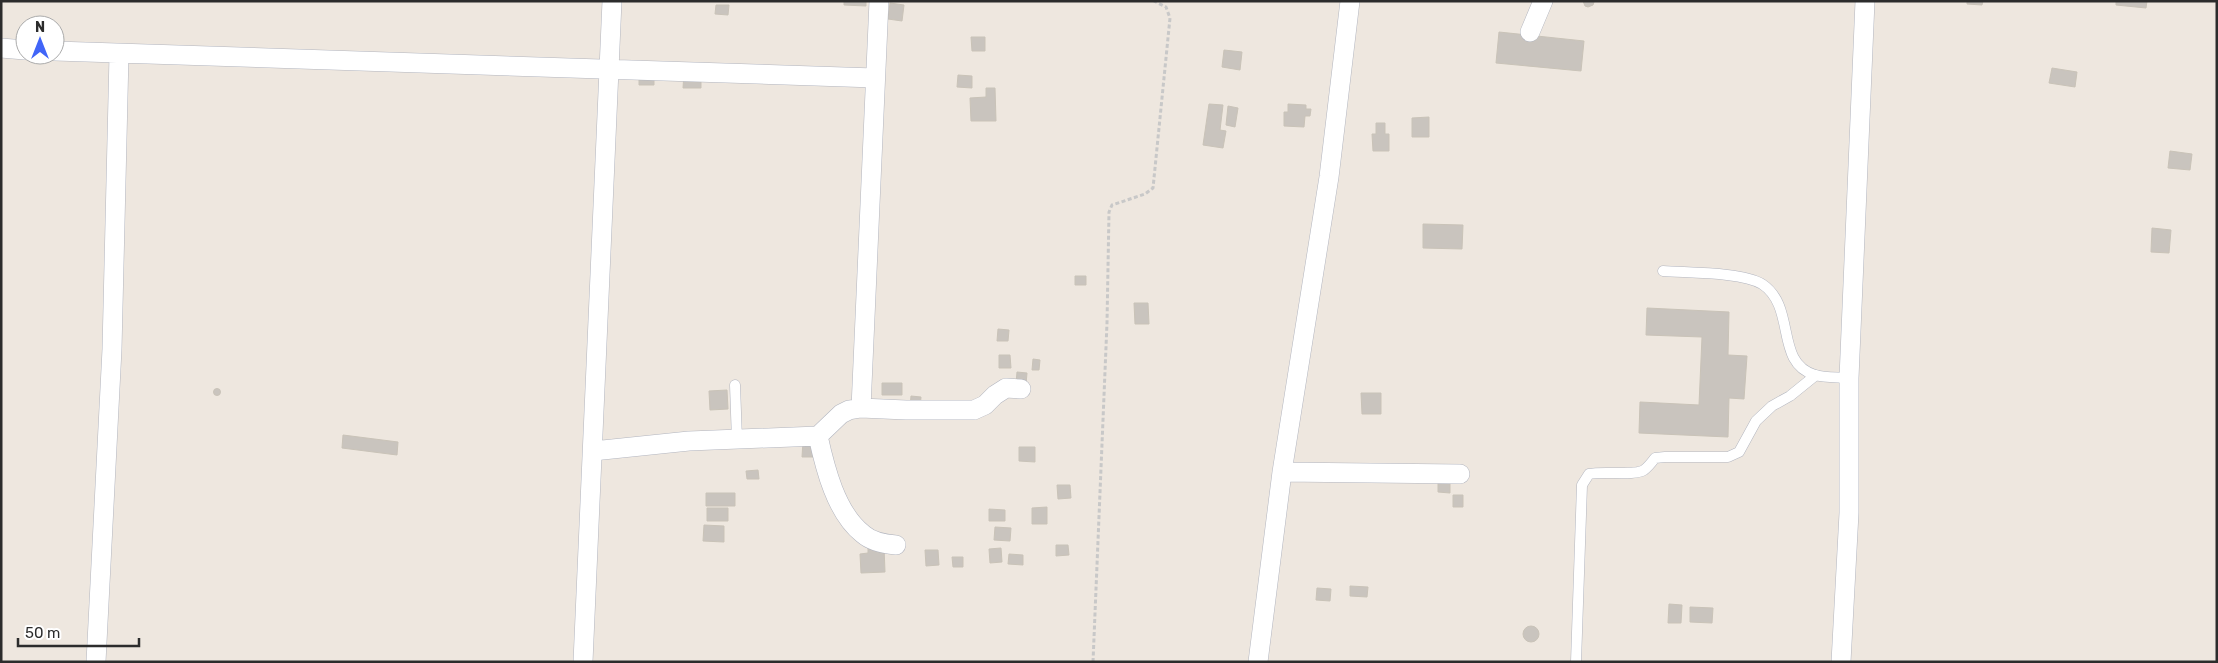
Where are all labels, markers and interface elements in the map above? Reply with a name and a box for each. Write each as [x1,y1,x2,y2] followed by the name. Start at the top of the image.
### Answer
[15,15,65,65] north arrow
[35,19,45,36] text: N
[18,616,139,648] scale bar
[25,624,60,642] text: 50 m

